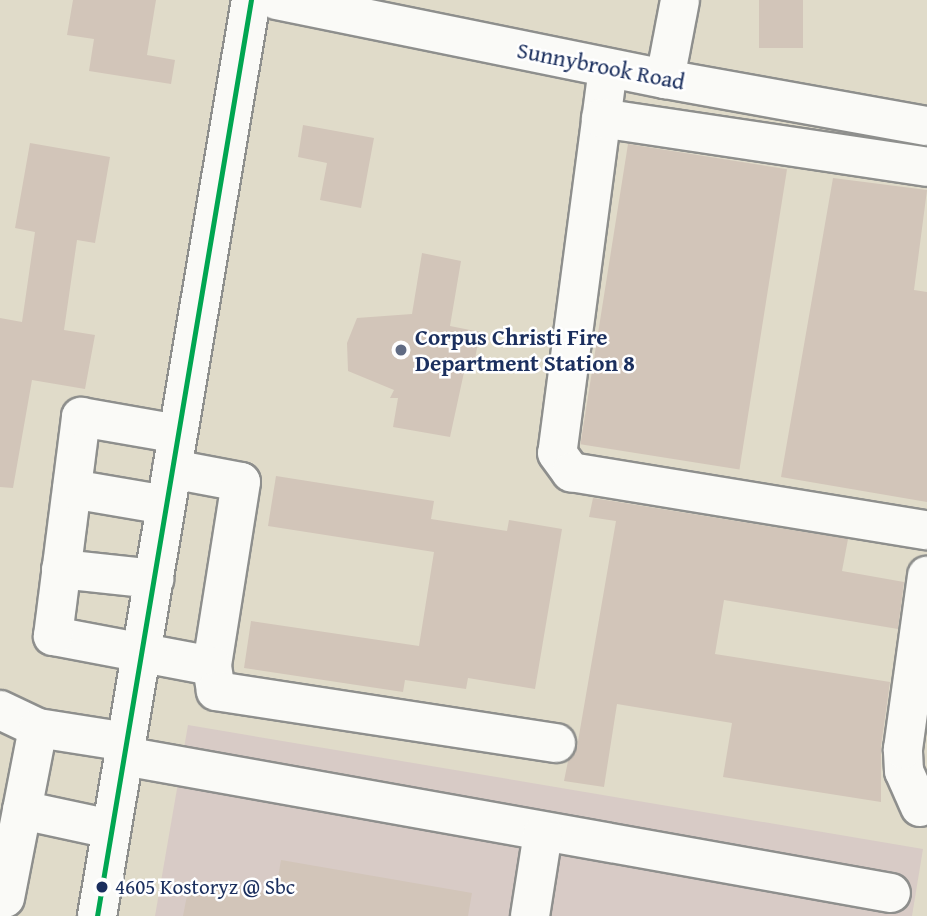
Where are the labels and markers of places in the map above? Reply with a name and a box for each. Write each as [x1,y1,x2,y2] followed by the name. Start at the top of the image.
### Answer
[415,323,635,377] place label: Corpus Christi Fire Department Station 8
[393,342,409,358] marker: Corpus Christi Fire Department Station 8
[115,874,295,900] place label: 4605 Kostoryz @ Sbc
[95,880,109,894] marker: 4605 Kostoryz @ Sbc

